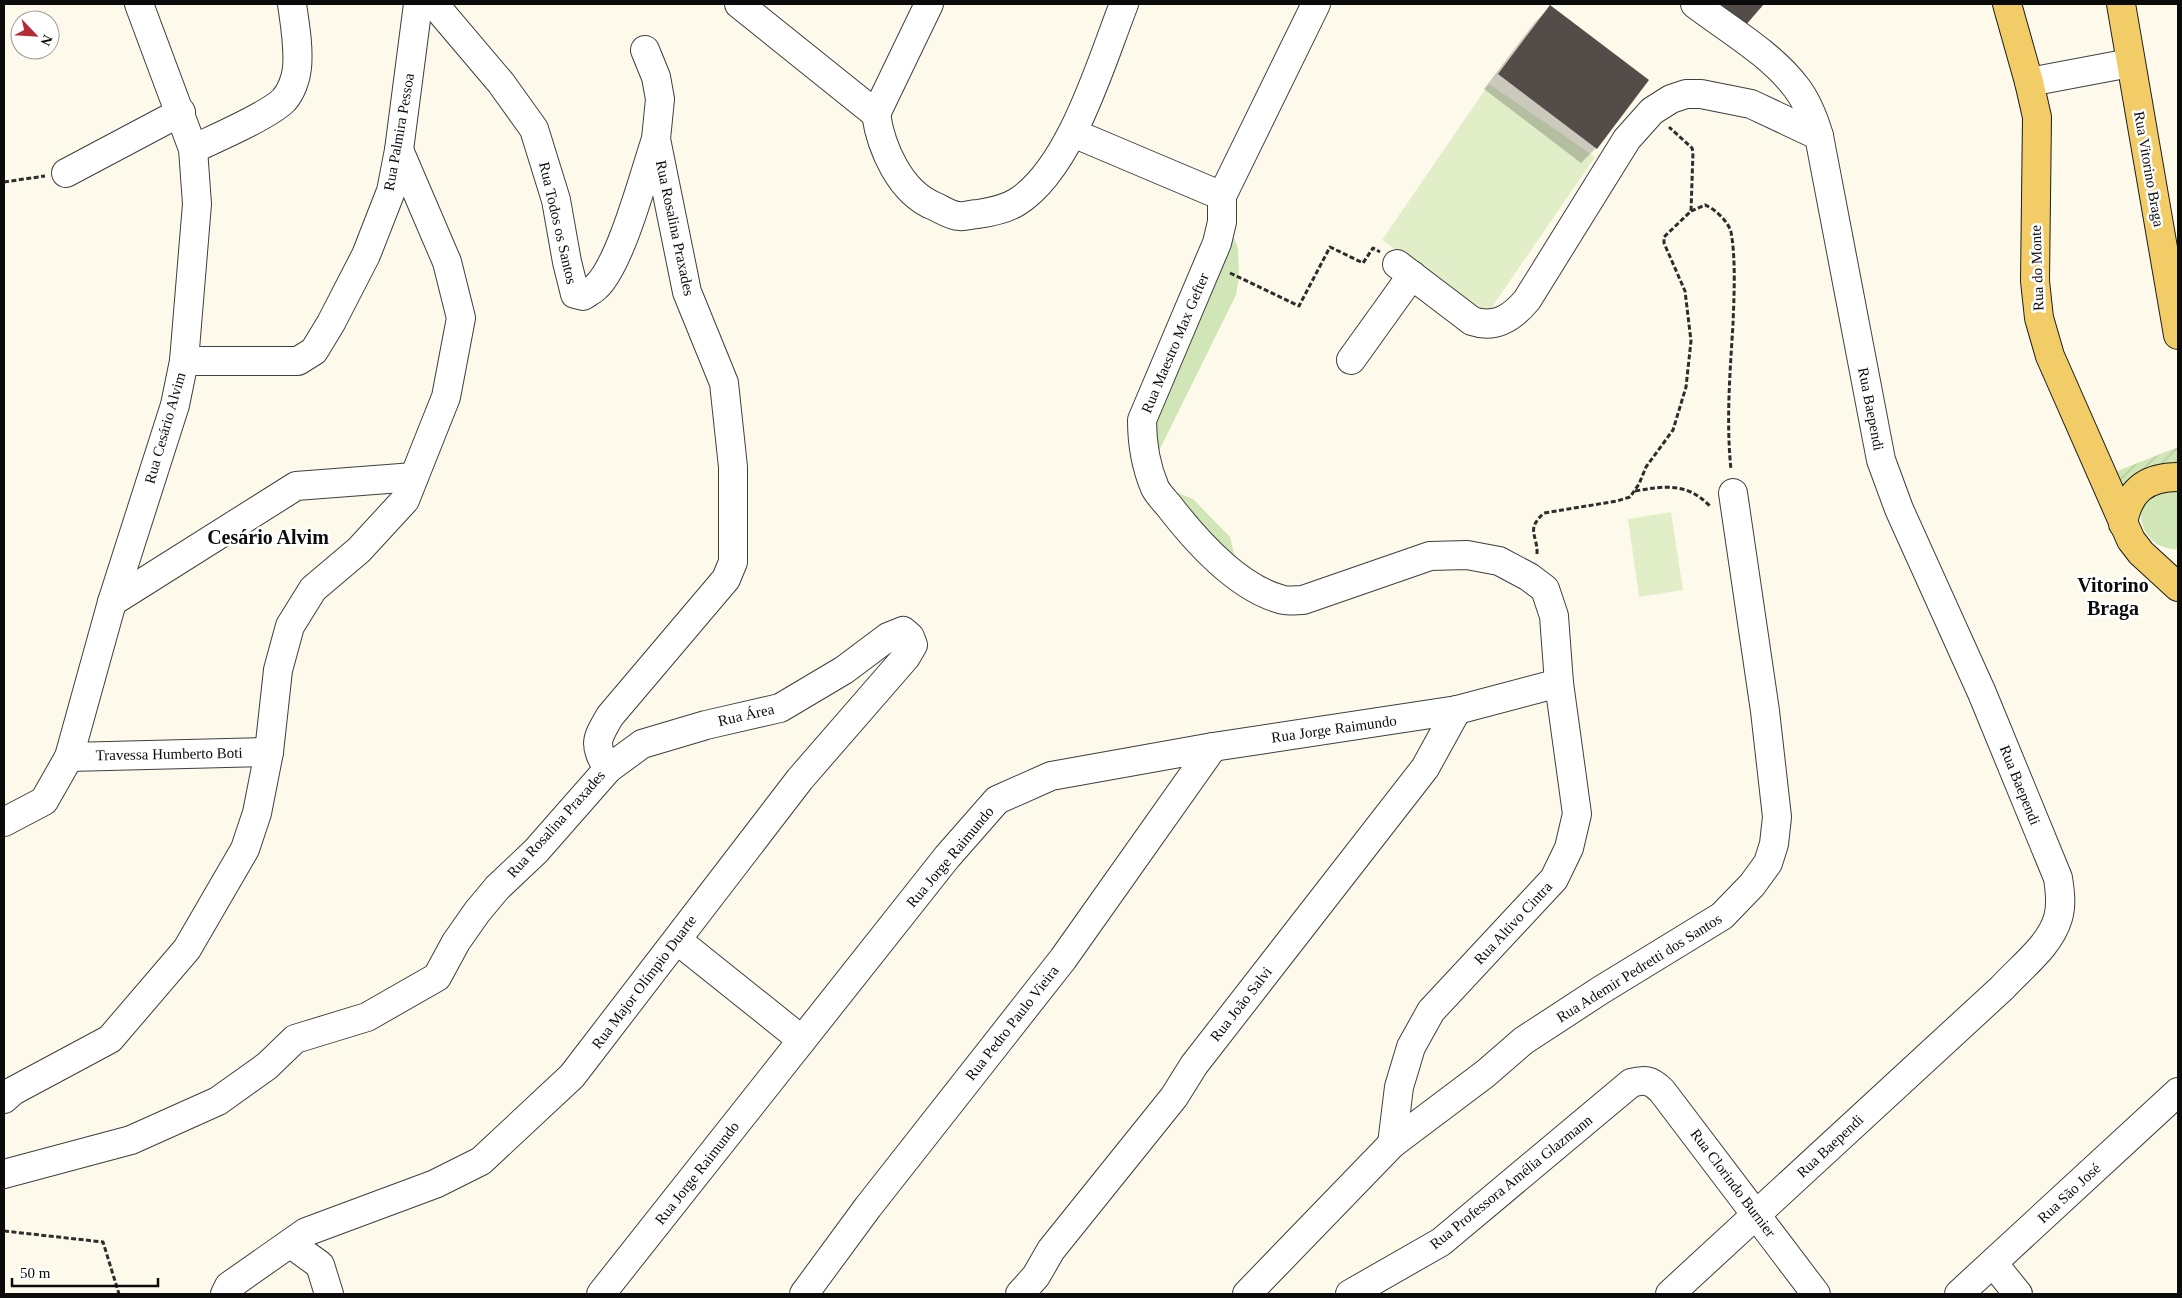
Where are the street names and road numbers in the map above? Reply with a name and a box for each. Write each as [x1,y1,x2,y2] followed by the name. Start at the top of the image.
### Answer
[381,72,417,192] street label: Rua Palmira Pessoa
[2131,110,2167,228] street label: Rua Vitorino Braga
[653,159,697,297] street label: Rua Rosalina Praxades
[536,160,580,286] street label: Rua Todos os Santos
[2027,224,2046,311] street label: Rua do Monte
[1138,271,1212,415] street label: Rua Maestro Max Gefter
[1855,366,1887,452] street label: Rua Baependi
[141,370,189,485] street label: Rua Cesário Alvim
[716,701,776,729] street label: Rua Área
[1270,712,1398,746] street label: Rua Jorge Raimundo
[1997,743,2043,827] street label: Rua Baependi
[95,745,243,763] street label: Travessa Humberto Boti
[504,767,608,881] street label: Rua Rosalina Praxades
[903,803,997,911] street label: Rua Jorge Raimundo
[1471,878,1555,967] street label: Rua Altivo Cintra
[1553,910,1725,1026] street label: Rua Ademir Pedretti dos Santos
[589,912,700,1052] street label: Rua Major Olímpio Duarte
[962,962,1062,1083] street label: Rua Pedro Paulo Vieira
[1207,964,1275,1044] street label: Rua João Salvi
[1427,1111,1596,1252] street label: Rua Professora Amélia Glazmann
[1794,1111,1866,1181] street label: Rua Baependi
[652,1118,742,1228] street label: Rua Jorge Raimundo
[1687,1126,1779,1240] street label: Rua Clorindo Burnier
[2034,1160,2104,1226] street label: Rua São José

